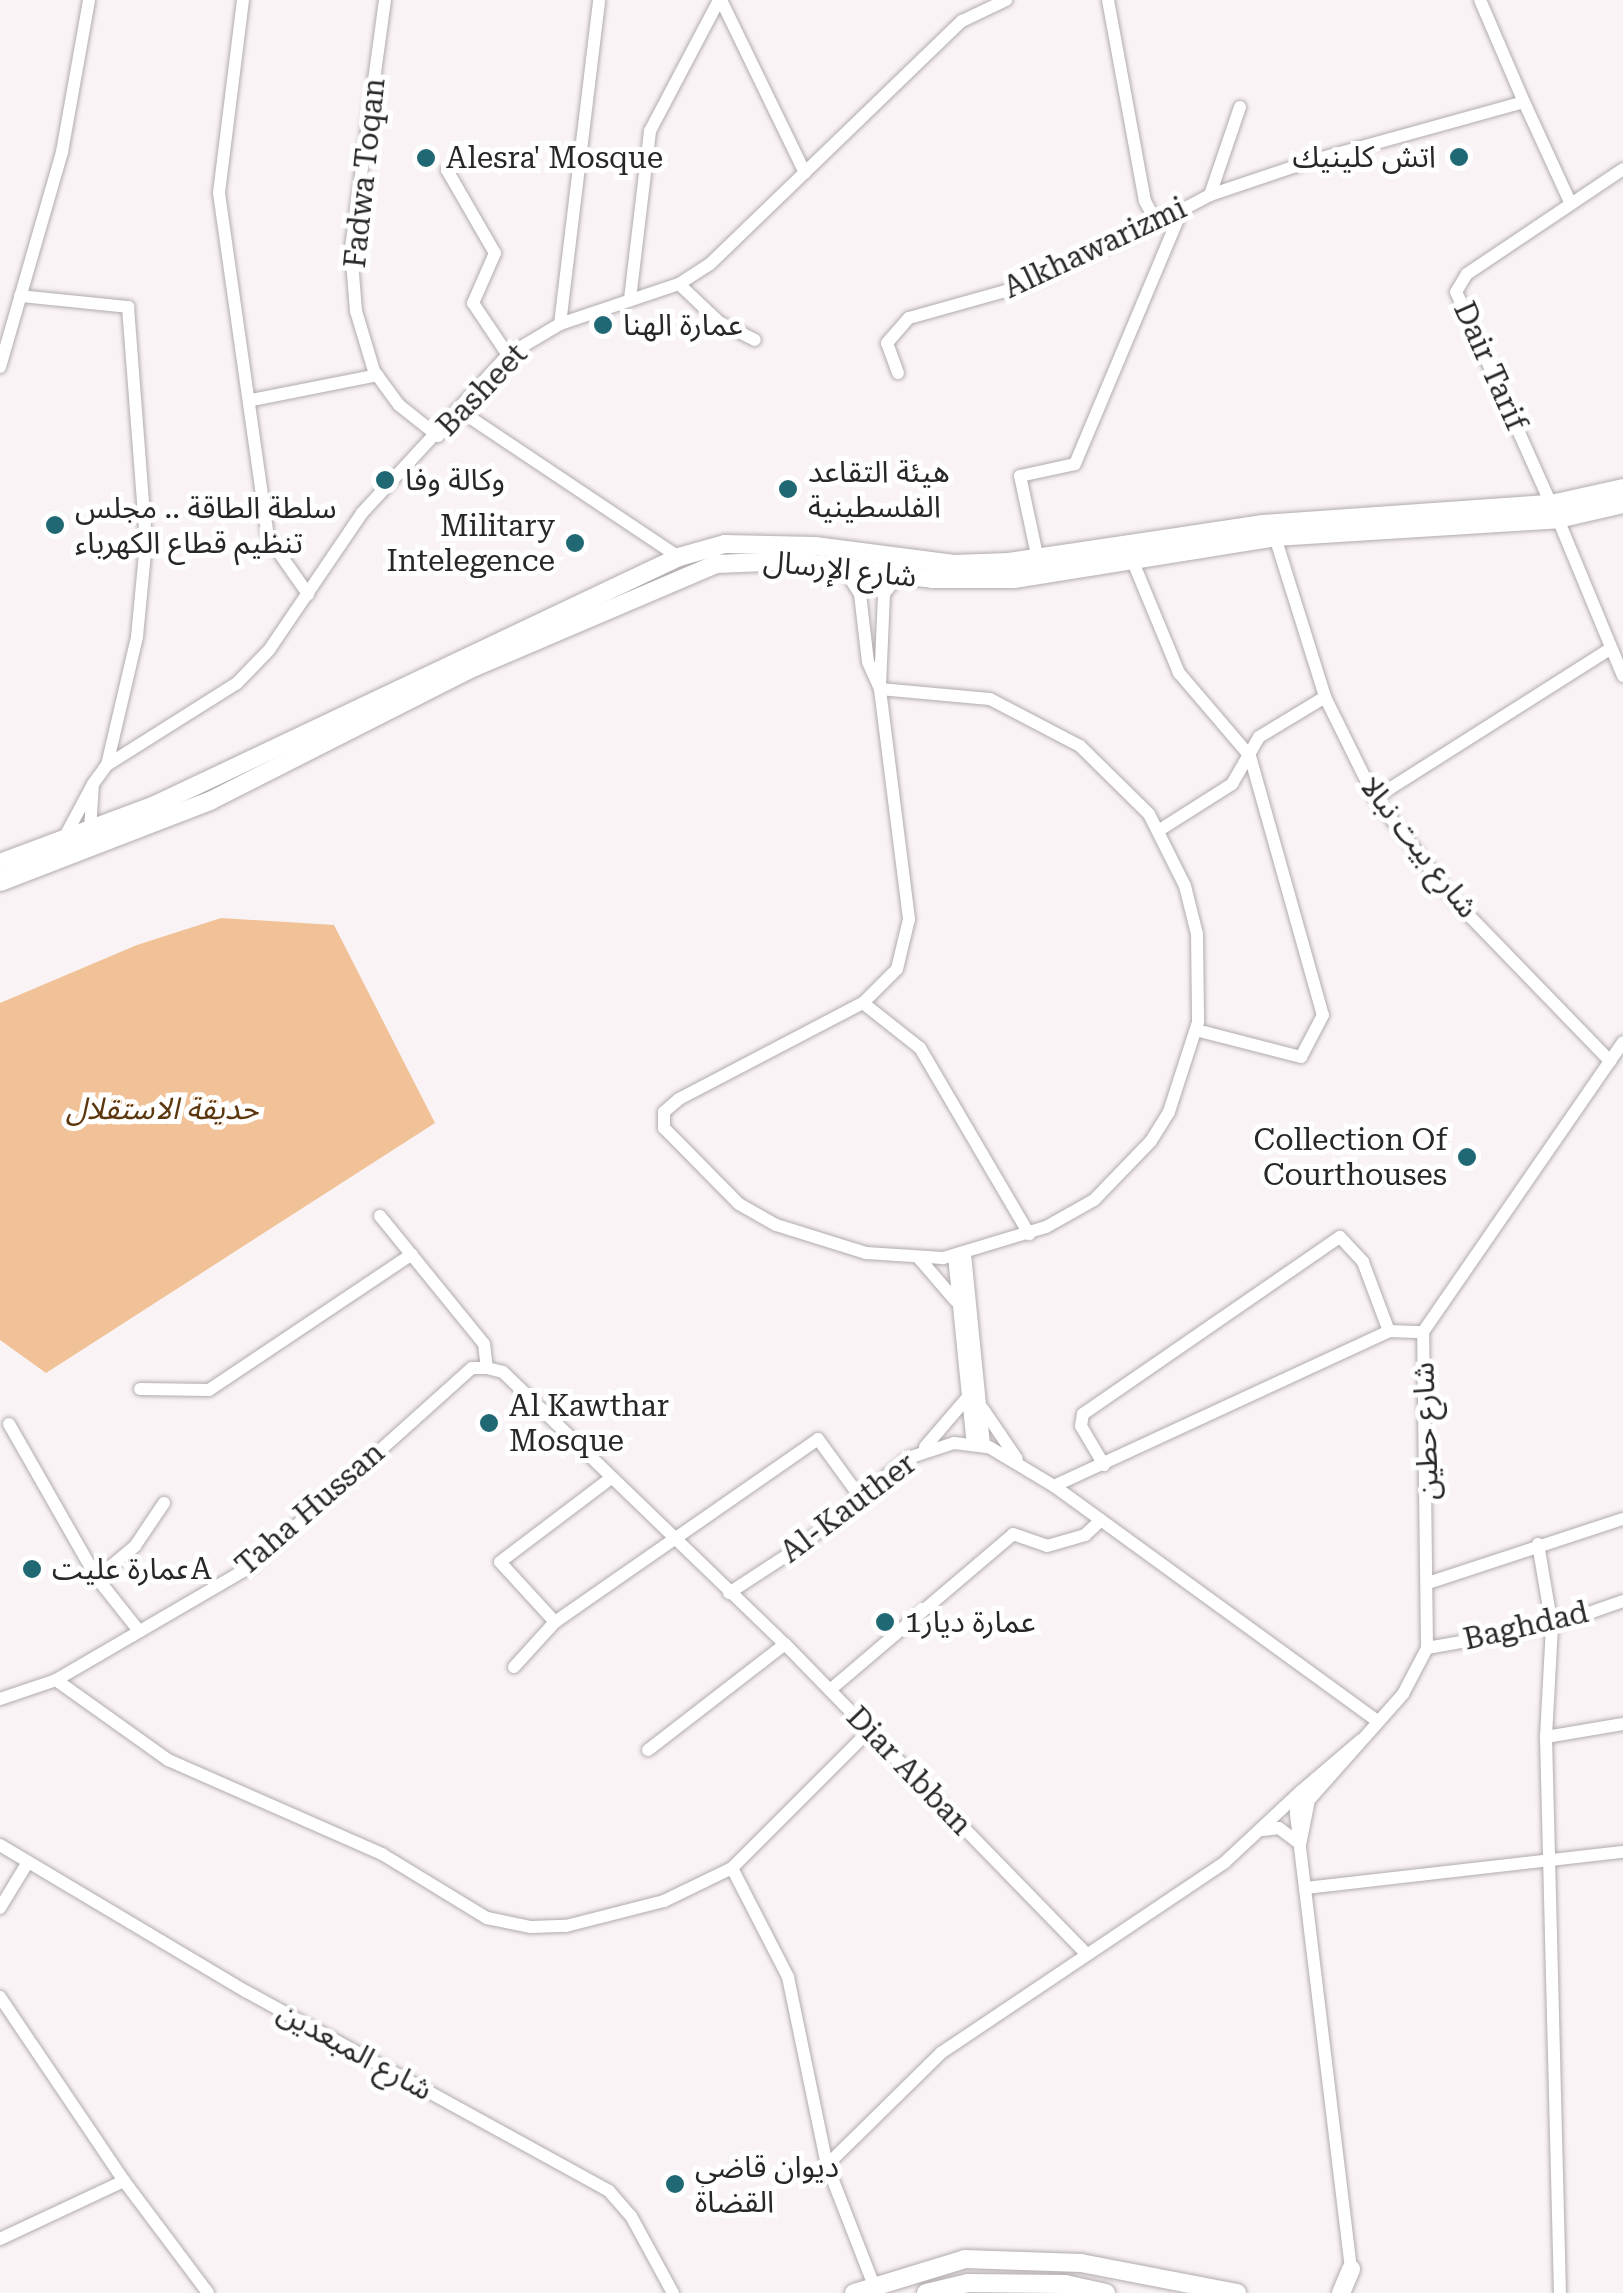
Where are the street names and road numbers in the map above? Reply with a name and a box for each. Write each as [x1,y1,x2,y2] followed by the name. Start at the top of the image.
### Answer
[337,76,393,270] street label: Fadwa Toqan
[998,190,1192,306] street label: Alkhawarizmi
[1446,296,1534,436] street label: Dair Tarif
[429,336,535,444] street label: Basheet
[762,543,918,595] street label: شارع الإرسال
[1352,769,1486,925] street label: شارع بيت نبالا
[1406,1361,1446,1501] street label: شارع حطين
[228,1435,392,1583] street label: Taha Hussan
[773,1446,923,1570] street label: Al-Kauther
[1460,1594,1592,1658] street label: Baghdad
[839,1699,979,1843] street label: Diar Abban
[271,1994,439,2108] street label: شارع المبعدين

